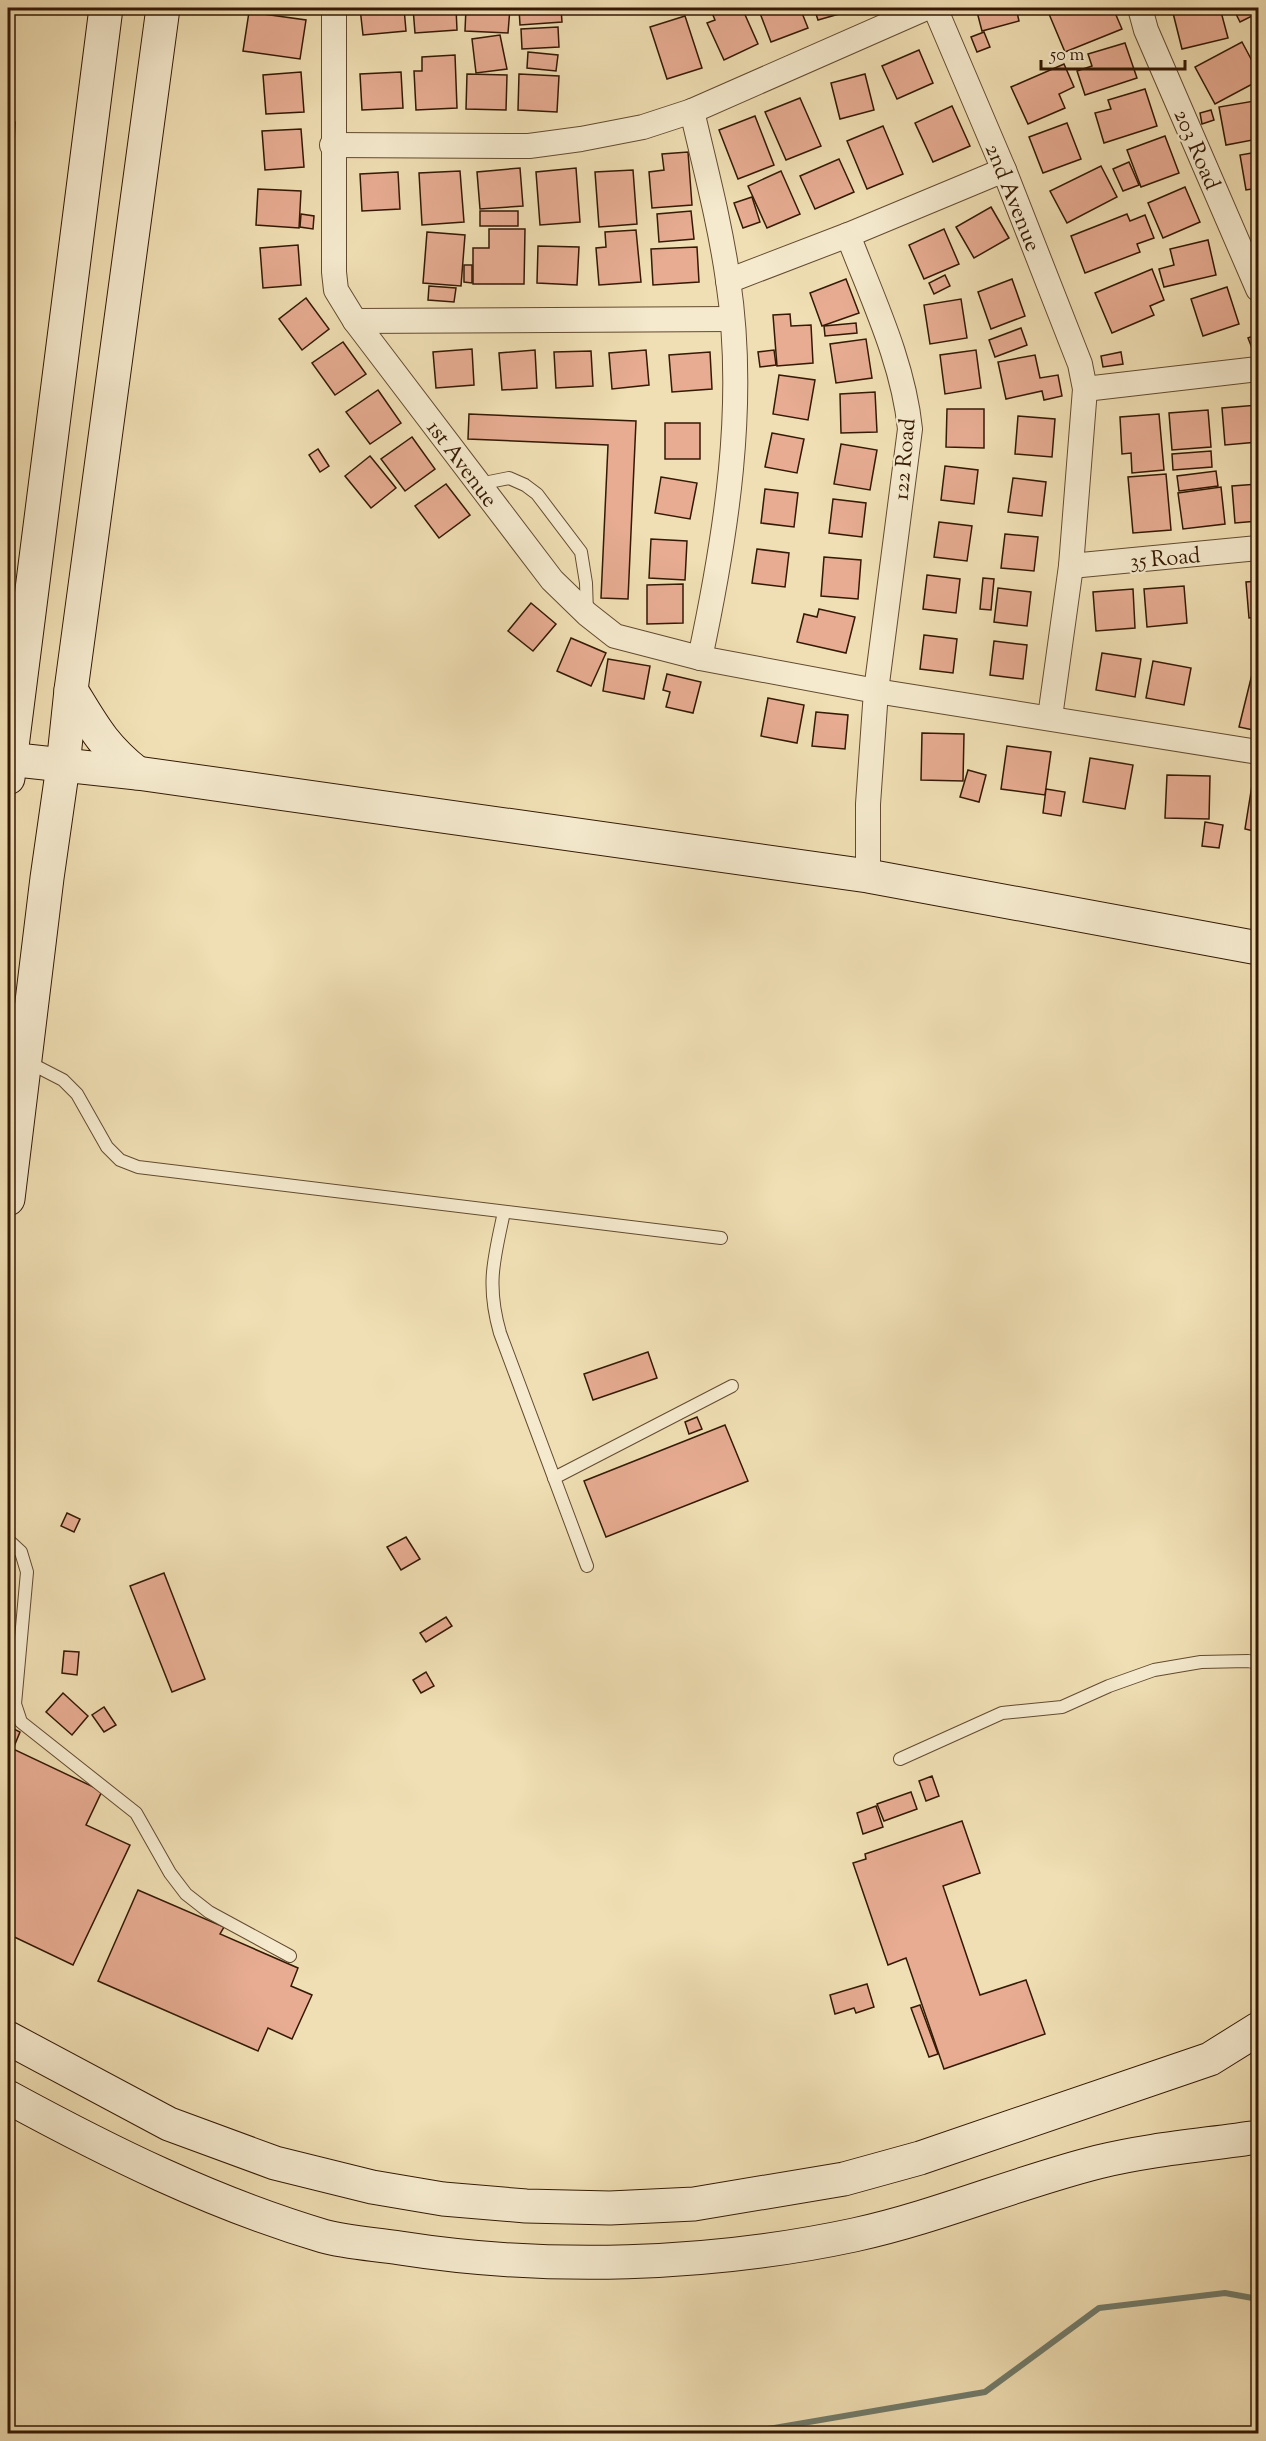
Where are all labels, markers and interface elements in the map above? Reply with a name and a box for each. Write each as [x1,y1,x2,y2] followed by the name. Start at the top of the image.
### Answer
[1041,33,1185,71] scale bar
[1049,43,1085,69] text: 50 m
[1164,105,1227,196] street label: 203 Road
[975,139,1047,257] street label: 2nd Avenue
[417,415,504,515] street label: 1st Avenue
[886,417,926,502] street label: 122 Road
[1129,541,1202,579] street label: 35 Road

